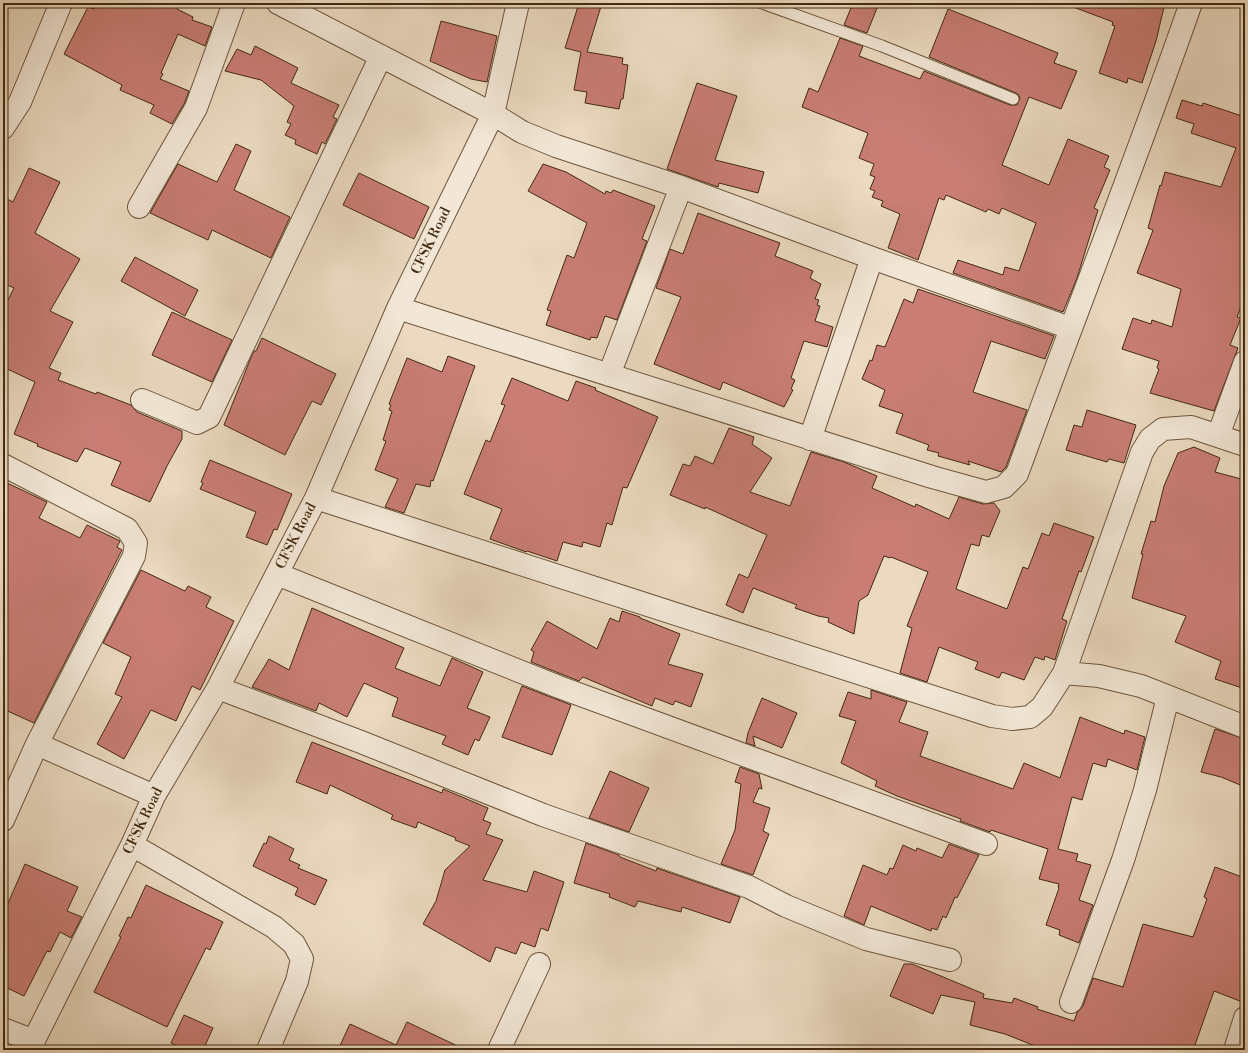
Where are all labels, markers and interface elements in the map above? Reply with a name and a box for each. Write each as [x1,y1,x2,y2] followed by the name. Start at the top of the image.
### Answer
[407,204,455,277] street label: CFSK Road
[272,500,320,572] street label: CFSK Road
[119,784,167,857] street label: CFSK Road

